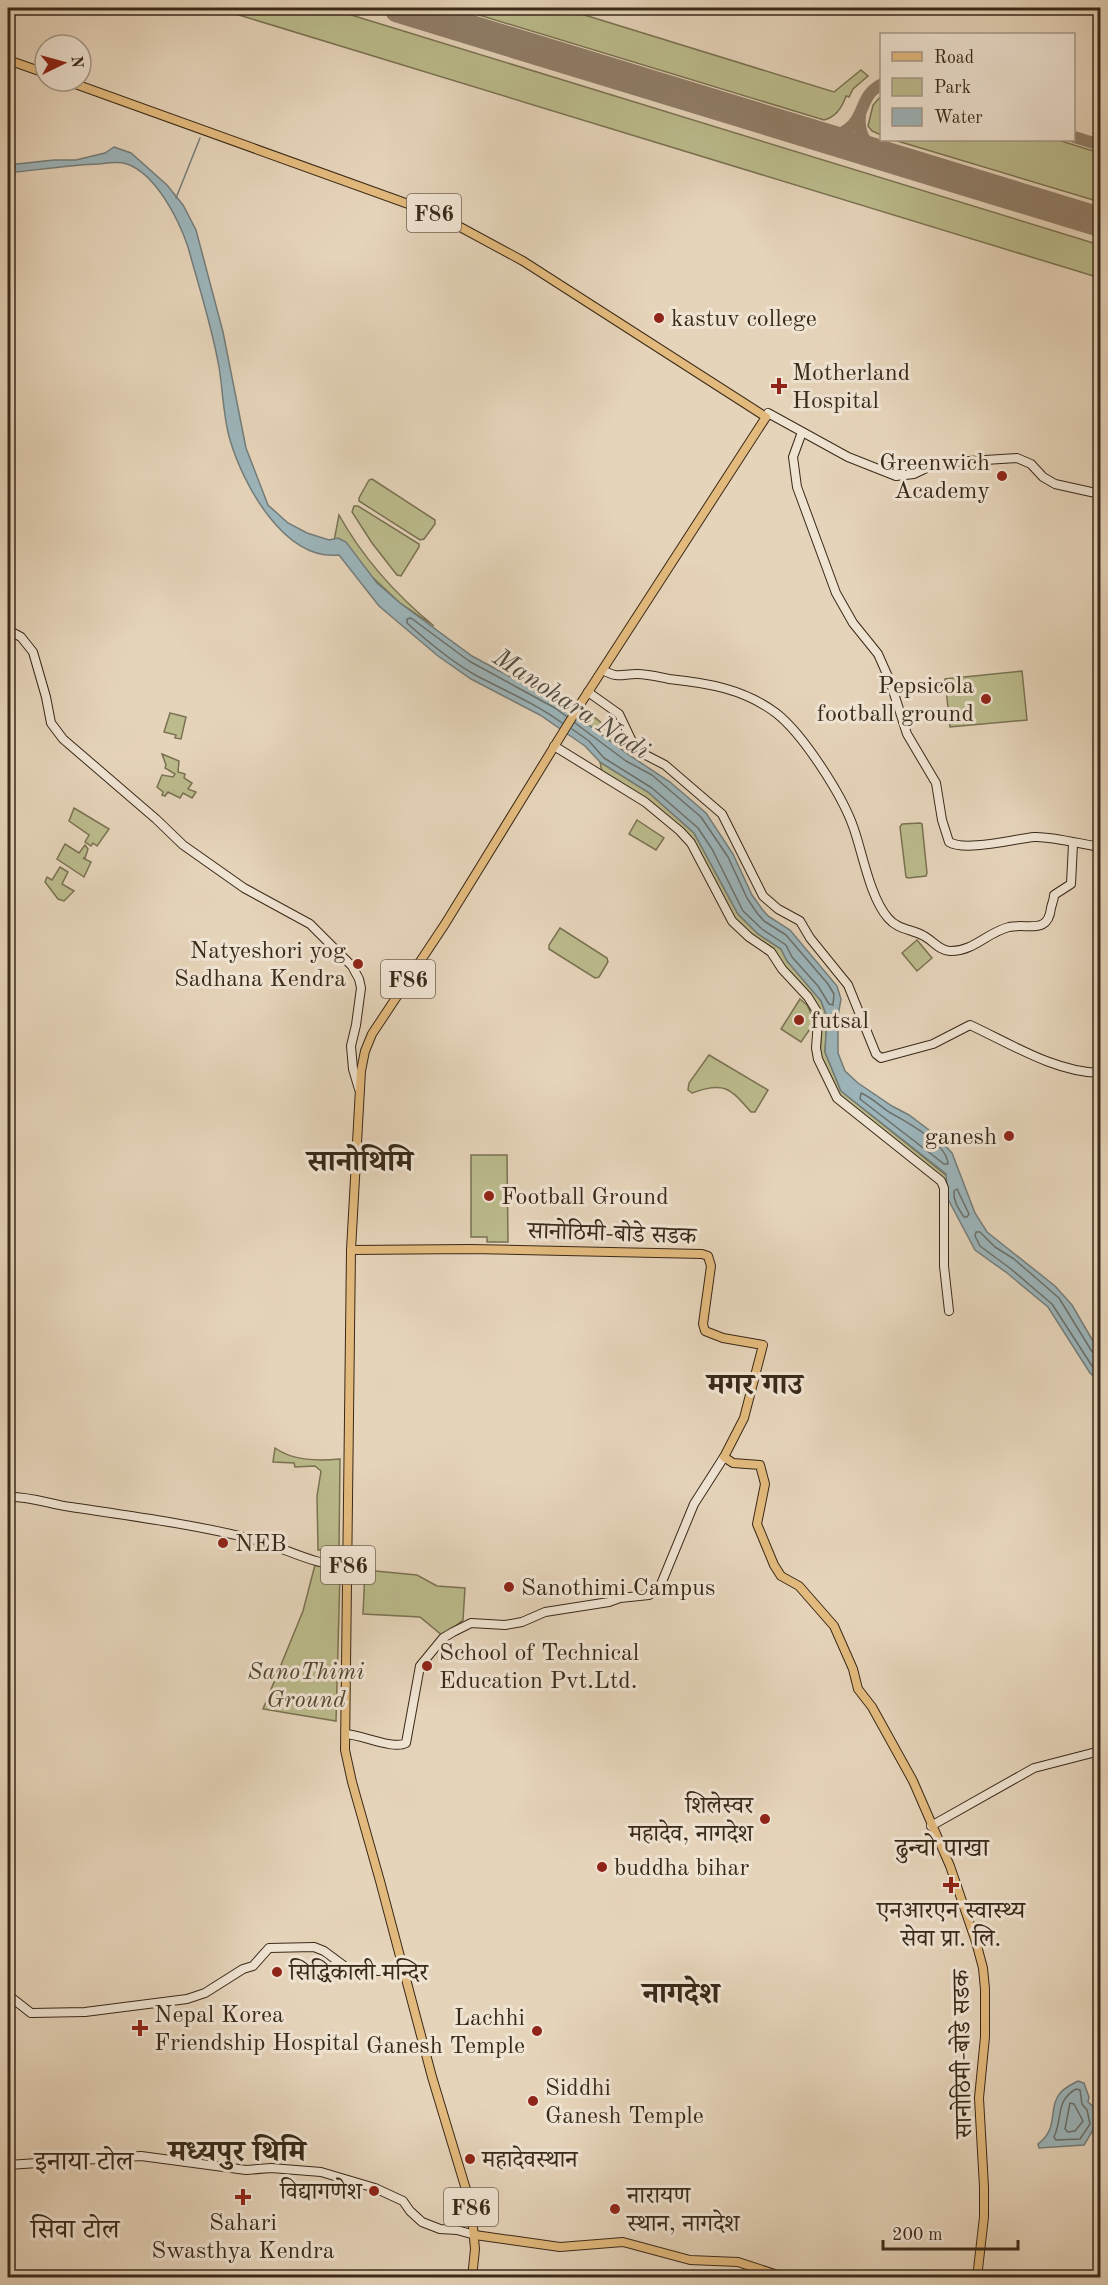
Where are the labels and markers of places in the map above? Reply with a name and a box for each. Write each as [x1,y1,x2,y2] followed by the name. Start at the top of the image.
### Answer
[671,308,817,332] place label: kastuv college
[652,311,666,325] marker: kastuv college
[792,362,910,414] place label: Motherland Hospital
[770,377,788,395] marker: Motherland Hospital
[879,452,990,504] place label: Greenwich Academy
[995,469,1009,483] marker: Greenwich Academy
[817,675,974,727] place label: Pepsicola football ground
[979,692,993,706] marker: Pepsicola football ground
[174,940,346,992] place label: Natyeshori yog Sadhana Kendra
[351,957,365,971] marker: Natyeshori yog Sadhana Kendra
[811,1010,869,1034] place label: futsal
[792,1013,806,1027] marker: futsal
[925,1126,997,1150] place label: ganesh
[1002,1129,1016,1143] marker: ganesh
[501,1186,669,1210] place label: Football Ground
[482,1189,496,1203] marker: Football Ground
[235,1533,287,1557] place label: NEB
[216,1536,230,1550] marker: NEB
[521,1577,715,1601] place label: Sanothimi Campus
[502,1580,516,1594] marker: Sanothimi Campus
[439,1642,639,1694] place label: School of Technical Education Pvt.Ltd.
[420,1659,434,1673] marker: School of Technical Education Pvt.Ltd.
[628,1791,755,1847] place label: शिलेस्वर महादेव, नागदेश
[758,1812,772,1826] marker: शिलेस्वर महादेव, नागदेश
[614,1857,749,1881] place label: buddha bihar
[595,1860,609,1874] marker: buddha bihar
[942,1876,960,1894] marker: एनआरएन स्वास्थ्य सेवा प्रा. लि.
[876,1900,1027,1952] place label: एनआरएन स्वास्थ्य सेवा प्रा. लि.
[288,1958,429,1986] place label: सिद्धिकाली मन्दिर
[270,1965,284,1979] marker: सिद्धिकाली मन्दिर
[154,2004,359,2056] place label: Nepal Korea Friendship Hospital
[366,2007,525,2059] place label: Lachhi Ganesh Temple
[131,2019,149,2037] marker: Nepal Korea Friendship Hospital
[530,2024,544,2038] marker: Lachhi Ganesh Temple
[545,2077,704,2129] place label: Siddhi Ganesh Temple
[526,2094,540,2108] marker: Siddhi Ganesh Temple
[481,2145,579,2173] place label: महादेवस्थान
[463,2152,477,2166] marker: महादेवस्थान
[279,2177,364,2205] place label: विद्यागणेश
[367,2184,381,2198] marker: विद्यागणेश
[626,2185,741,2237] place label: नारायण स्थान, नागदेश
[234,2188,252,2206] marker: Sahari Swasthya Kendra
[608,2202,622,2216] marker: नारायण स्थान, नागदेश
[151,2212,335,2264] place label: Sahari Swasthya Kendra

